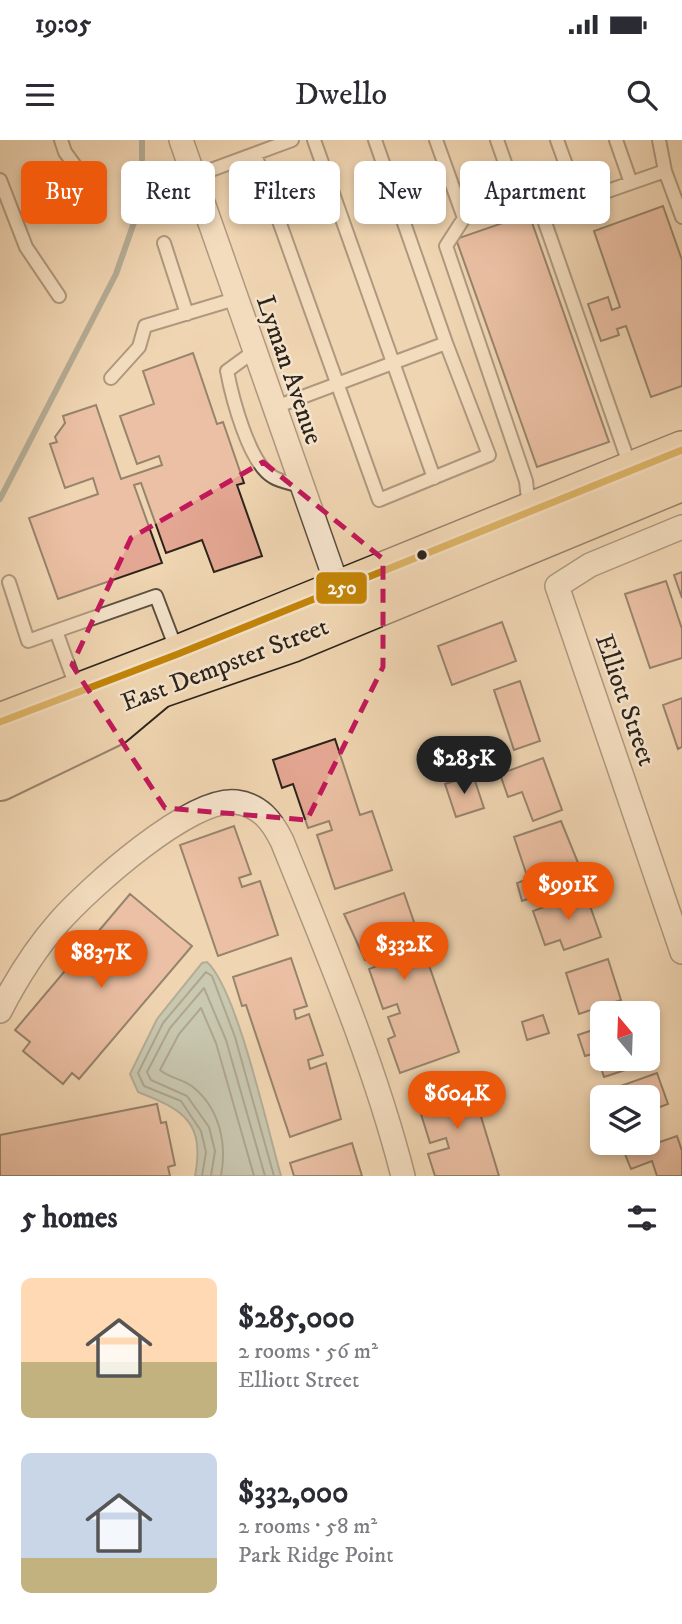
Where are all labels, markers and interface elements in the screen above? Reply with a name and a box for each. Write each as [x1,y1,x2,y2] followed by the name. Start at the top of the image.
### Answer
[35,8,91,41] text: 19:05
[295,75,387,115] text: Dwello
[21,76,59,114] icon: menu
[623,76,661,114] icon: search
[21,161,107,224] chip: Buy
[121,161,215,224] chip: Rent
[229,161,340,224] chip: Filters
[354,161,446,224] chip: New
[460,161,610,224] chip: Apartment
[248,291,330,449] street label: Lyman Avenue
[415,548,429,562] unlabelled marker
[315,571,368,605] line badge: 250
[328,577,356,600] text: 250
[117,610,333,720] street label: East Dempster Street
[587,630,663,770] street label: Elliott Street
[415,736,513,796] pin: $285K
[433,744,495,773] text: $285K
[519,862,617,922] pin: $991K
[538,870,598,899] text: $991K
[355,922,453,982] pin: $332K
[52,930,150,990] pin: $837K
[375,930,433,959] text: $332K
[71,938,131,967] text: $837K
[590,1001,660,1071] north arrow
[590,1001,660,1155] map controls
[408,1072,506,1131] pin: $604K
[424,1079,490,1108] text: $604K
[590,1085,660,1155] button: layers
[623,1199,661,1237] icon: filters
[21,1200,117,1237] text: 5 homes
[238,1300,355,1337] text: $285,000
[77,1306,161,1390] icon: home
[238,1337,378,1366] text: 2 rooms · 56 m²
[238,1366,359,1395] text: Elliott Street
[238,1475,348,1512] text: $332,000
[77,1481,161,1565] icon: home
[238,1512,377,1541] text: 2 rooms · 58 m²
[238,1541,394,1570] text: Park Ridge Point

